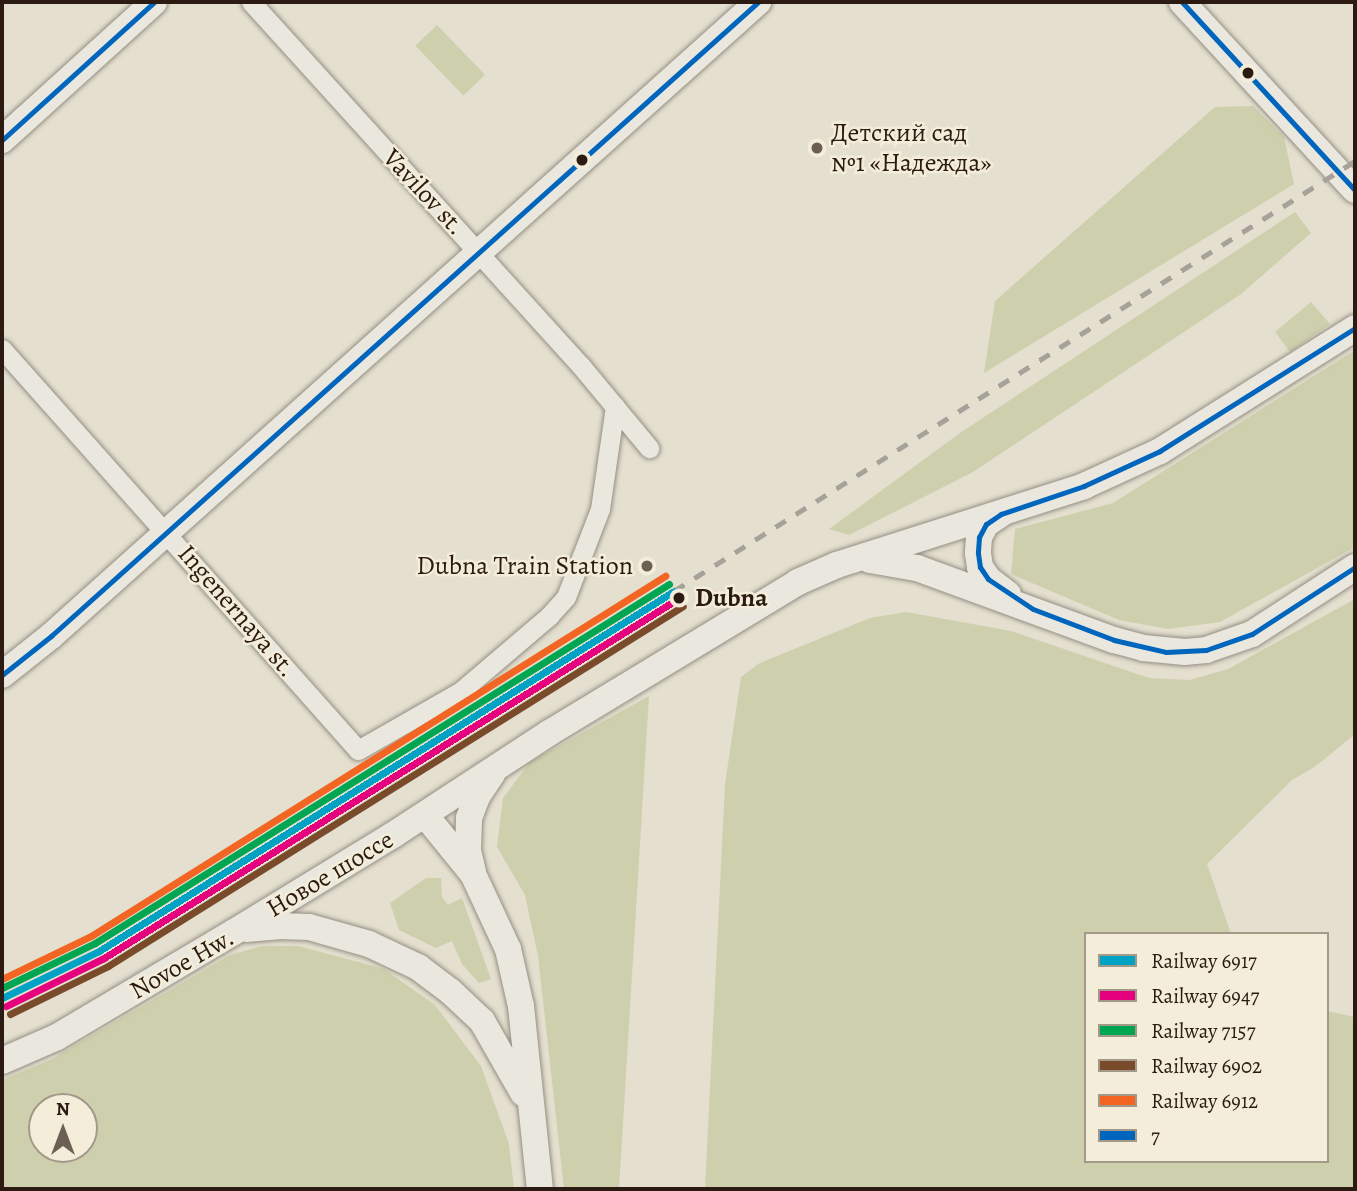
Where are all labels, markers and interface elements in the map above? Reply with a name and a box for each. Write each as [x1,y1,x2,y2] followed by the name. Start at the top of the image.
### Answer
[1241,66,1255,80] unlabelled marker
[831,117,991,178] place label: Детский сад №1 «Надежда»
[809,140,825,156] marker: Детский сад №1 «Надежда»
[376,142,472,242] street label: Vavilov st.
[575,153,589,167] unlabelled marker
[171,538,303,684] street label: Ingenernaya st.
[416,550,633,582] place label: Dubna Train Station
[639,558,655,574] marker: Dubna Train Station
[695,582,768,614] place label: Dubna
[669,588,689,608] marker: Dubna
[261,824,399,924] street label: Новое шоссе
[124,922,240,1006] street label: Novoe Hw.
[1084,932,1329,1163] legend
[1151,947,1257,975] text: Railway 6917
[1151,982,1259,1010] text: Railway 6947
[1151,1017,1255,1045] text: Railway 7157
[1151,1052,1262,1080] text: Railway 6902
[1151,1087,1258,1115] text: Railway 6912
[28,1093,98,1163] north arrow
[56,1096,70,1122] text: N
[1151,1122,1160,1150] text: 7

